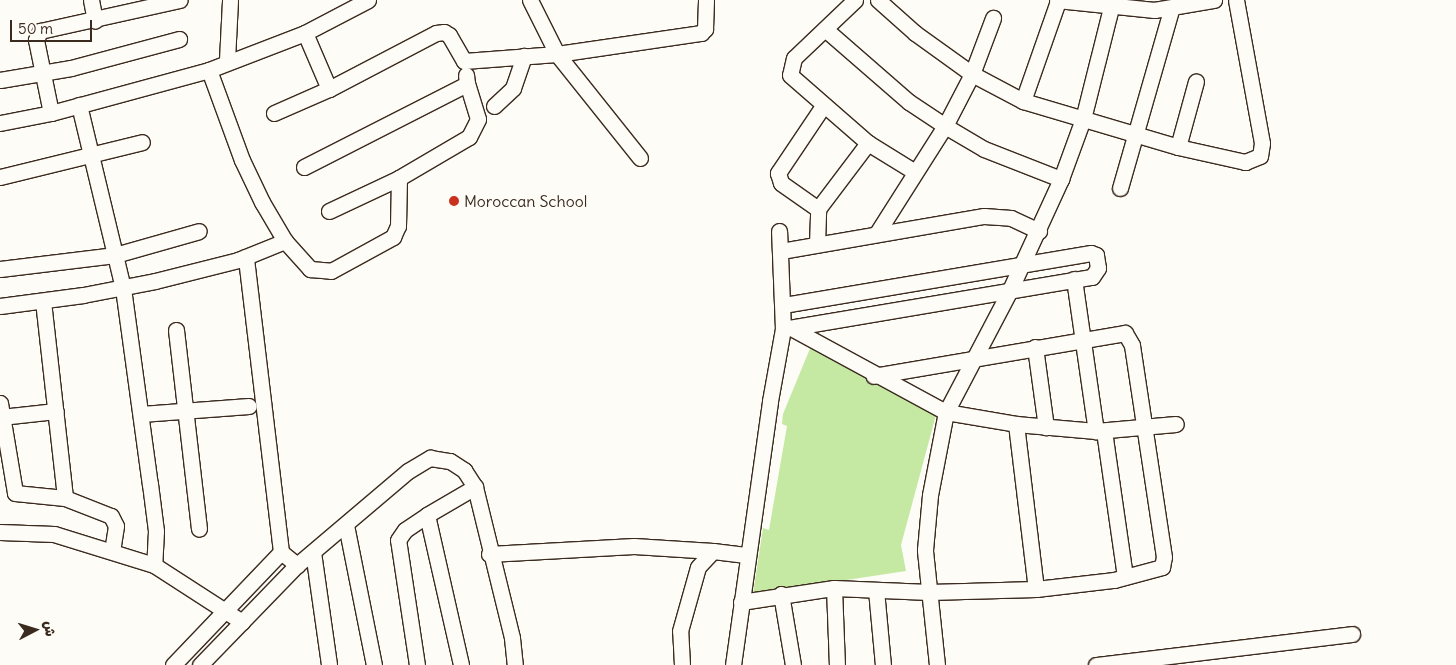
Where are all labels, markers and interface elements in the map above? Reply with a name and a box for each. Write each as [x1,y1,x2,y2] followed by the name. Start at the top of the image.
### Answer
[12,10,95,42] scale bar
[18,19,53,38] text: 50 m
[464,191,587,211] place label: Moroccan School
[448,195,460,207] marker: Moroccan School
[10,605,60,655] north arrow
[40,620,60,637] text: ش

